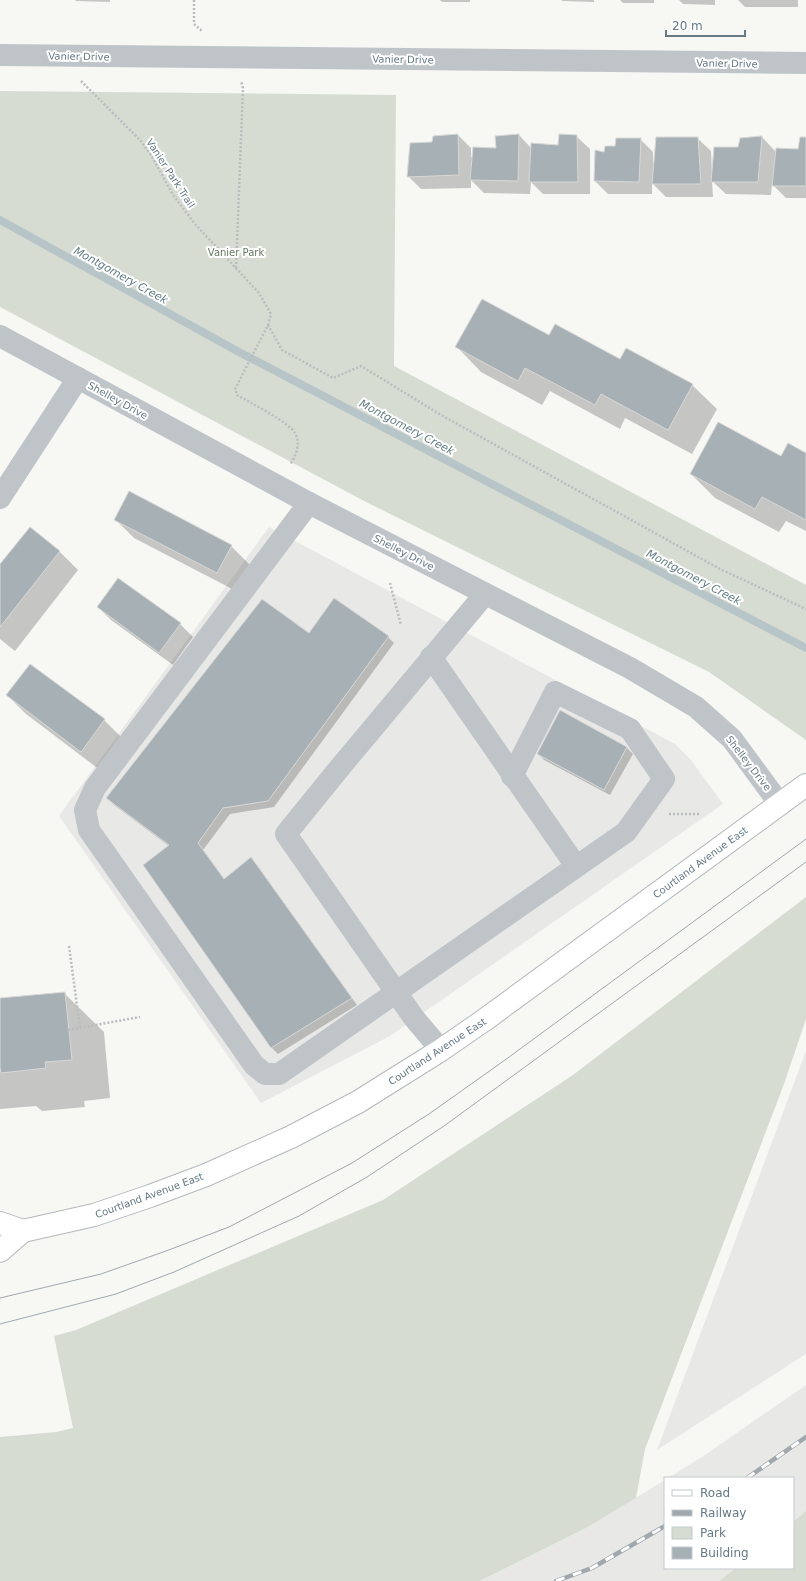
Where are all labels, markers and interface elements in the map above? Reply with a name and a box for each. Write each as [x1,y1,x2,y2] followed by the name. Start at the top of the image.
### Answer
[666,12,745,38] scale bar
[672,19,703,33] text: 20 m
[48,50,110,63] street label: Vanier Drive
[372,53,434,66] street label: Vanier Drive
[696,57,758,70] street label: Vanier Drive
[144,137,197,210] street label: Vanier Park Trail
[72,244,171,307] water label: Montgomery Creek
[208,247,264,258] park label: Vanier Park
[86,380,149,421] street label: Shelley Drive
[357,397,457,458] water label: Montgomery Creek
[372,532,436,572] street label: Shelley Drive
[644,547,744,608] water label: Montgomery Creek
[724,734,773,793] street label: Shelley Drive
[651,824,750,900] street label: Courtland Avenue East
[386,1016,488,1087] street label: Courtland Avenue East
[94,1171,205,1220] street label: Courtland Avenue East
[664,1477,794,1569] legend
[700,1486,730,1500] text: Road
[700,1506,746,1520] text: Railway
[700,1526,726,1540] text: Park
[700,1546,749,1560] text: Building

